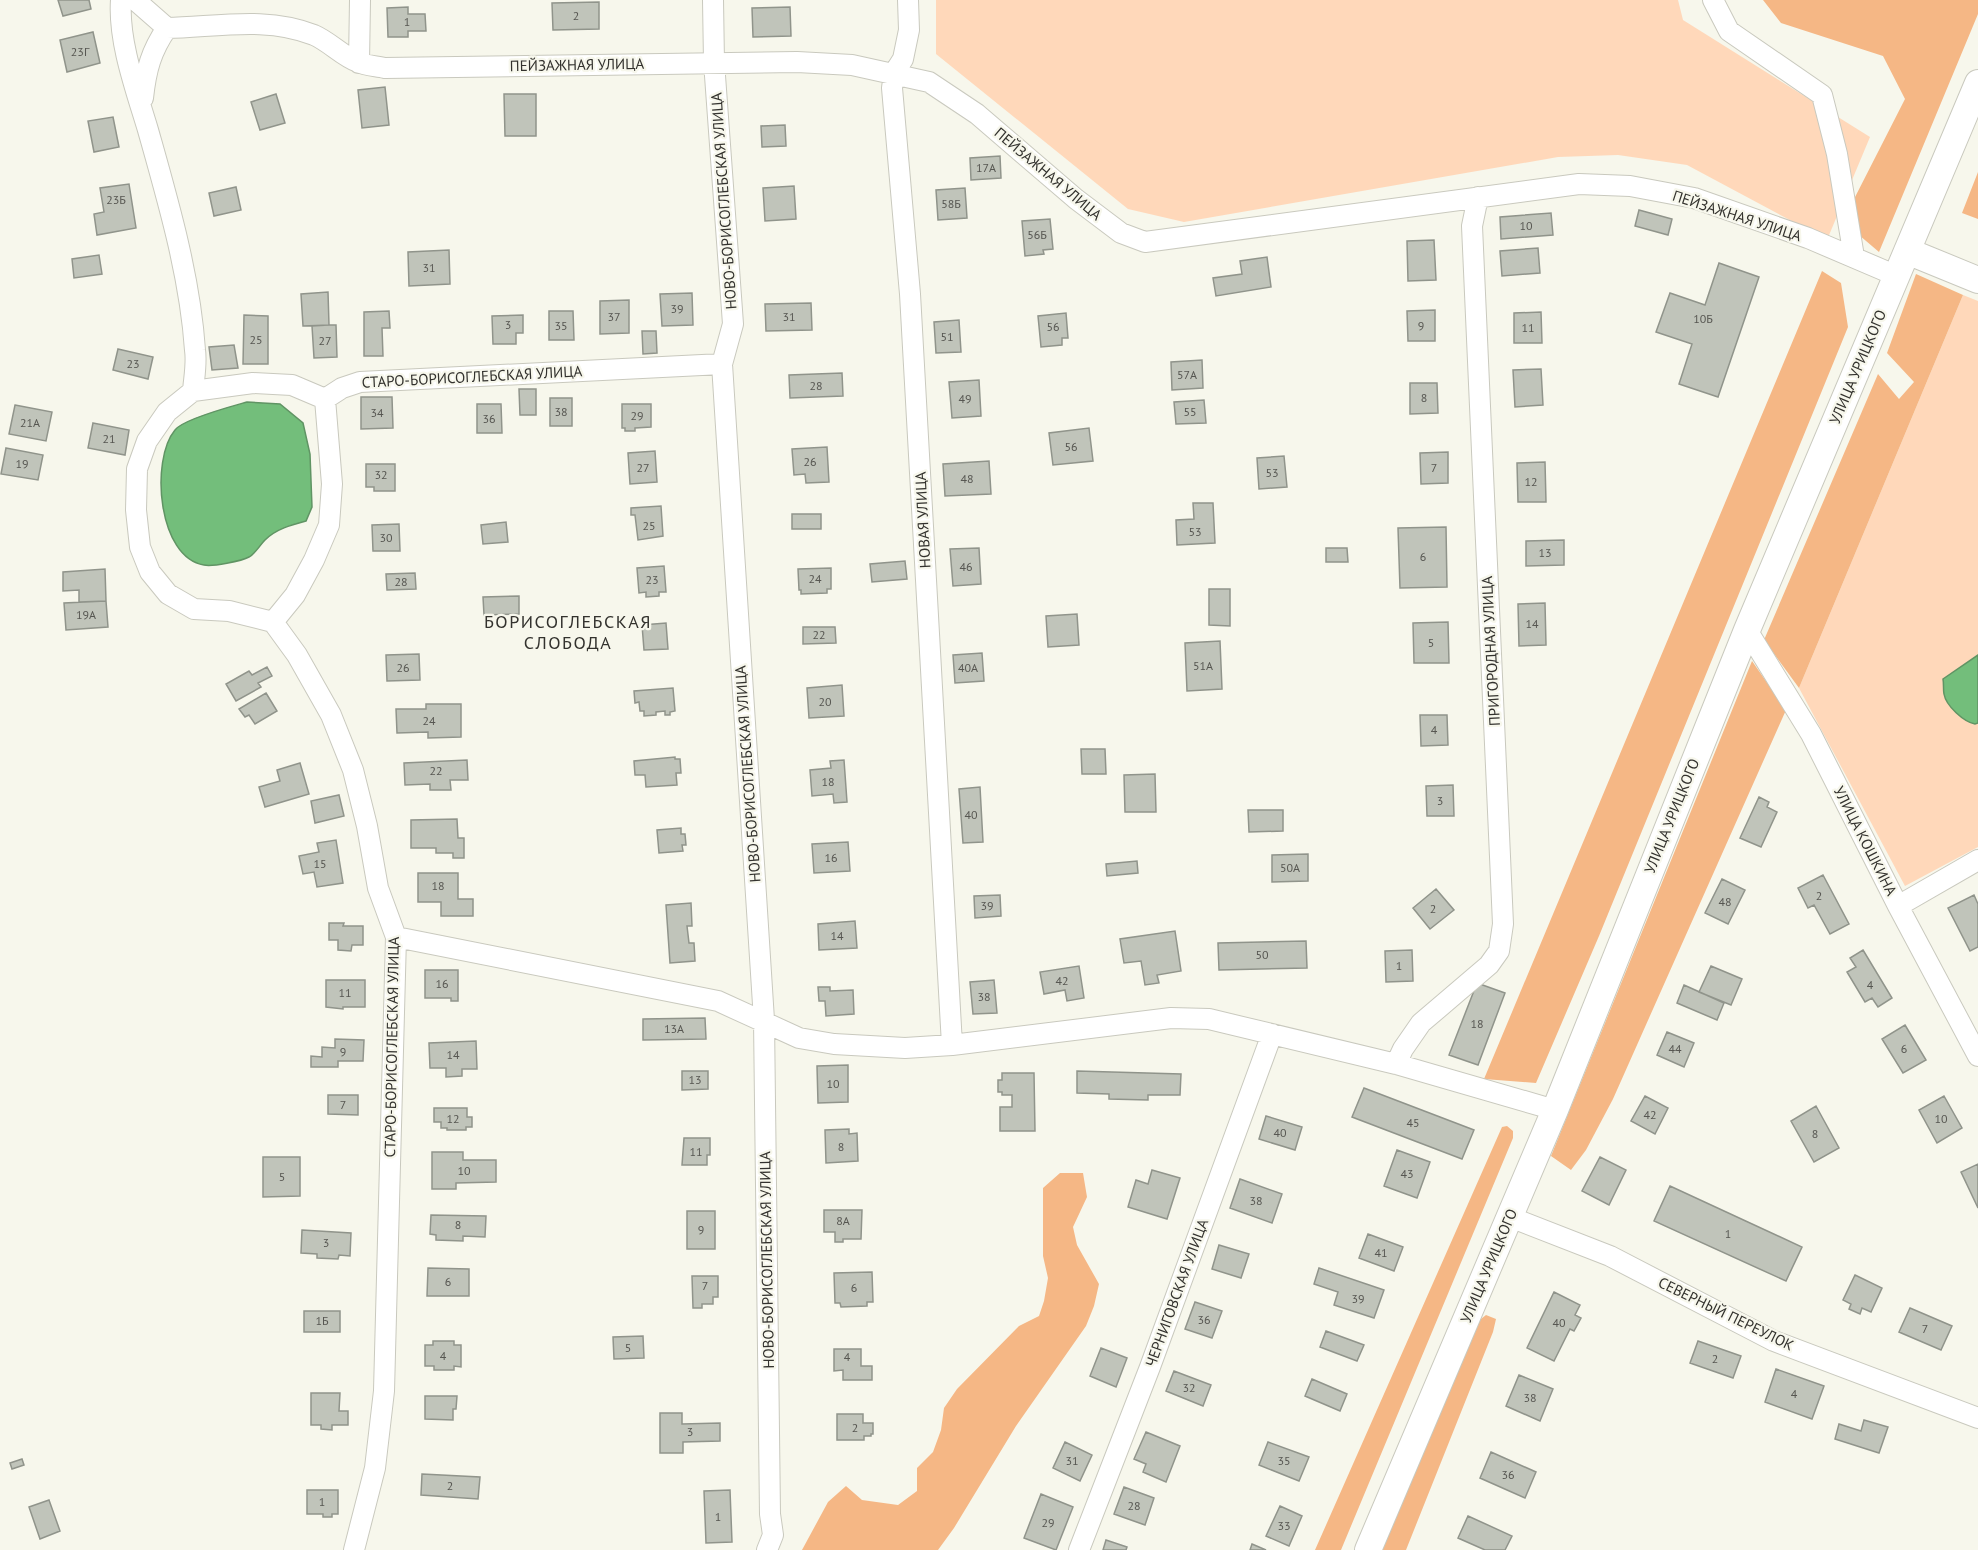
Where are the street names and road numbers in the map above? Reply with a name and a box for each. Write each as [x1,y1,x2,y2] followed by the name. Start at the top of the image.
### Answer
[510,54,645,75] street label: ПЕЙЗАЖНАЯ УЛИЦА
[706,92,741,310] street label: НОВО-БОРИСОГЛЕБСКАЯ УЛИЦА
[991,123,1106,224] street label: ПЕЙЗАЖНАЯ УЛИЦА
[1670,186,1804,245] street label: ПЕЙЗАЖНАЯ УЛИЦА
[1825,307,1890,427] street label: УЛИЦА УРИЦКОГО
[361,361,583,392] street label: СТАРО-БОРИСОГЛЕБСКАЯ УЛИЦА
[910,471,935,569] street label: НОВАЯ УЛИЦА
[1477,575,1504,727] street label: ПРИГОРОДНАЯ УЛИЦА
[730,665,765,883] street label: НОВО-БОРИСОГЛЕБСКАЯ УЛИЦА
[1640,756,1703,876] street label: УЛИЦА УРИЦКОГО
[1830,783,1901,899] street label: УЛИЦА КОШКИНА
[380,936,403,1158] street label: СТАРО-БОРИСОГЛЕБСКАЯ УЛИЦА
[755,1151,778,1369] street label: НОВО-БОРИСОГЛЕБСКАЯ УЛИЦА
[1456,1206,1521,1326] street label: УЛИЦА УРИЦКОГО
[1141,1216,1212,1369] street label: ЧЕРНИГОВСКАЯ УЛИЦА
[1655,1272,1797,1355] street label: СЕВЕРНЫЙ ПЕРЕУЛОК

